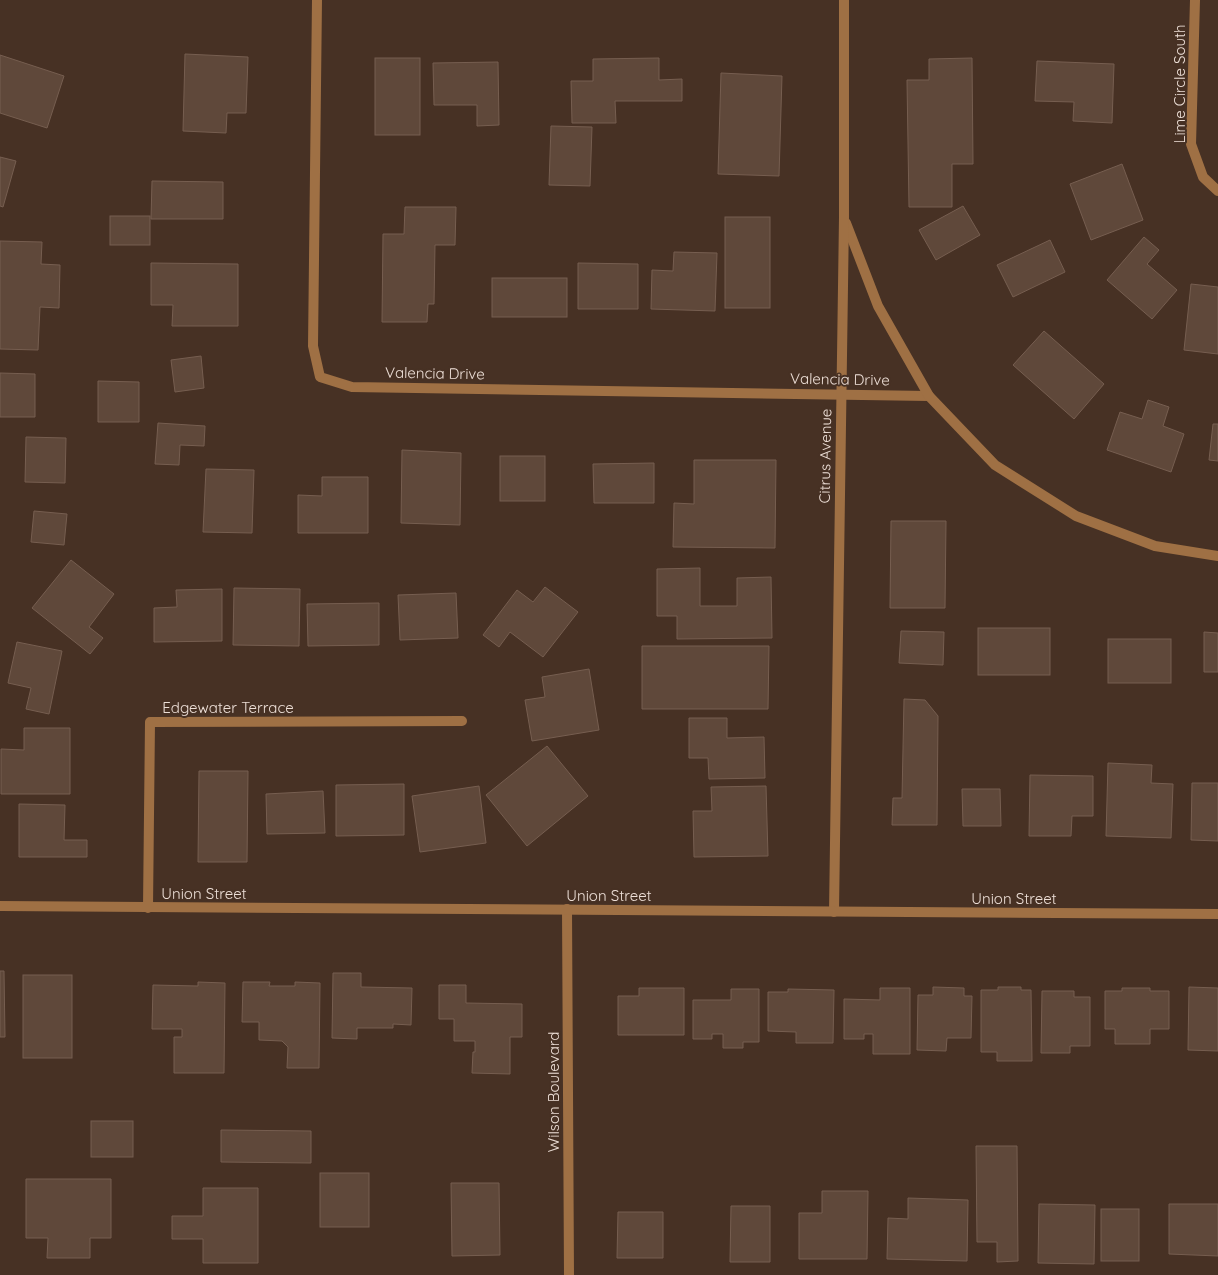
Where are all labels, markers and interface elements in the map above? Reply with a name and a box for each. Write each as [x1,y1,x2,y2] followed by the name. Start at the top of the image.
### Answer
[1170,24,1189,144] street label: Lime Circle South
[385,363,485,383] street label: Valencia Drive
[790,369,890,389] street label: Valencia Drive
[815,408,835,504] street label: Citrus Avenue
[162,698,294,717] street label: Edgewater Terrace
[161,884,247,903] street label: Union Street
[566,886,652,905] street label: Union Street
[971,889,1057,908] street label: Union Street
[544,1032,563,1152] street label: Wilson Boulevard

